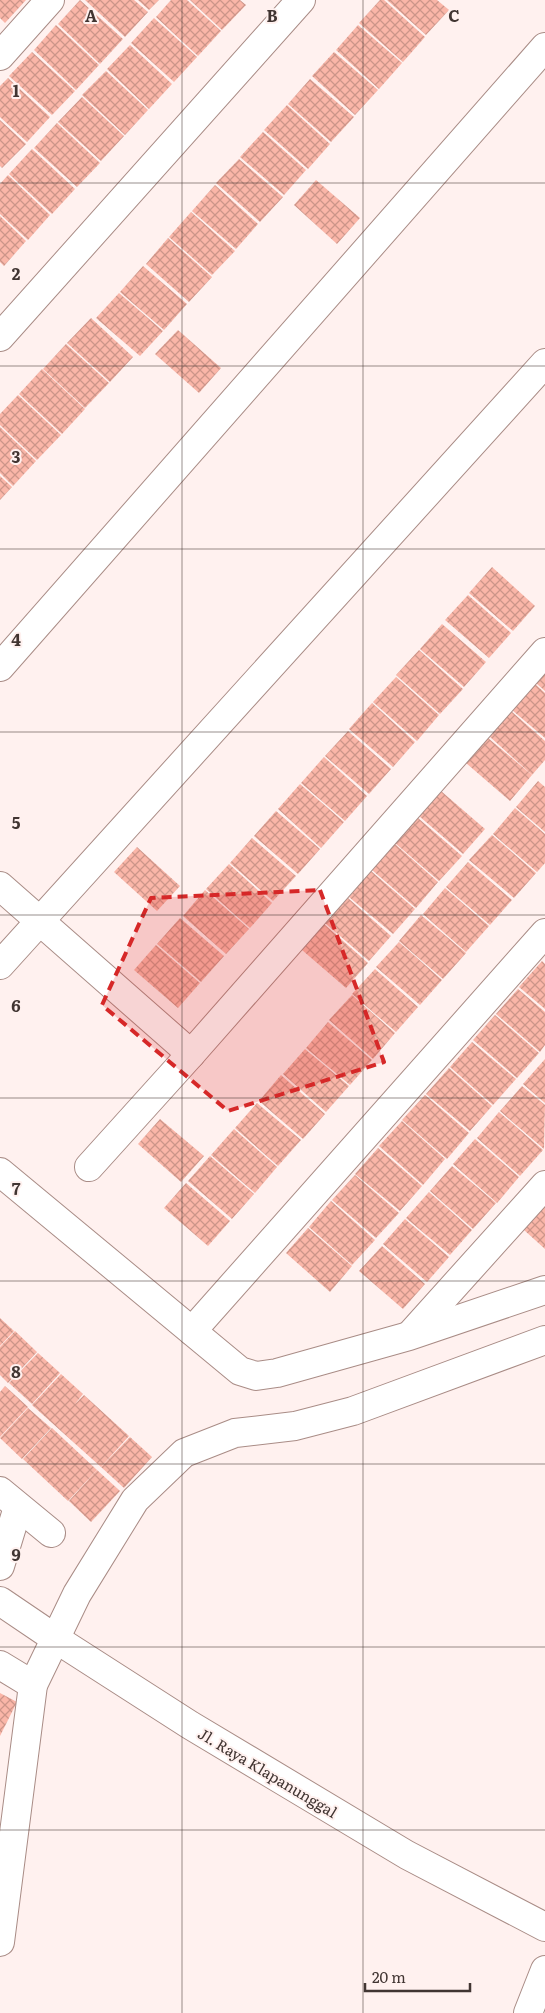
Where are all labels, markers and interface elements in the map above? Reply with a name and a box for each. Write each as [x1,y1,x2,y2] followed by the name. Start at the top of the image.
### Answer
[85,3,97,27] text: A
[266,3,278,27] text: B
[448,3,460,27] text: C
[13,78,20,102] text: 1
[12,261,21,285] text: 2
[12,444,21,468] text: 3
[11,627,21,651] text: 4
[12,810,21,834] text: 5
[11,993,21,1017] text: 6
[12,1176,21,1200] text: 7
[11,1359,21,1383] text: 8
[11,1542,21,1566] text: 9
[194,1721,342,1823] street label: Jl. Raya Klapanunggal
[365,1960,470,1992] scale bar
[372,1965,406,1988] text: 20 m

